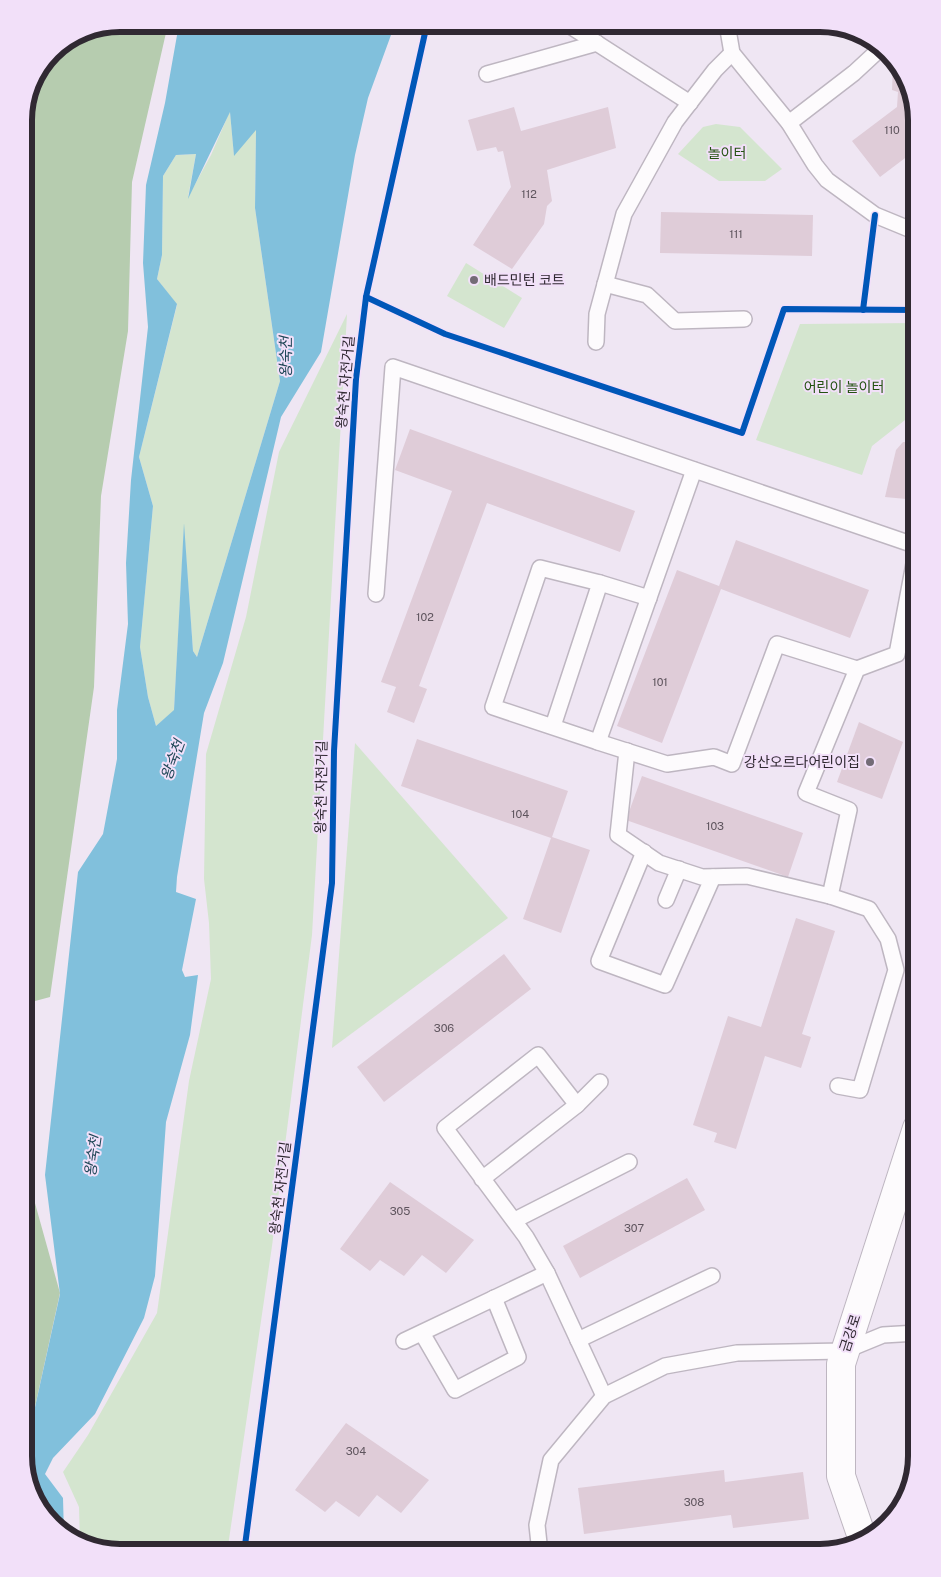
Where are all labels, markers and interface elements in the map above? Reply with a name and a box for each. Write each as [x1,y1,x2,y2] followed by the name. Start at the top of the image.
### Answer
[884,124,900,136] house number: 110
[708,145,746,161] park label: 놀이터
[521,188,537,200] house number: 112
[729,228,743,240] house number: 111
[484,272,565,288] place label: 배드민턴 코트
[468,274,480,286] marker: 배드민턴 코트
[277,334,294,378] water label: 왕숙천
[333,335,357,429] street label: 왕숙천 자전거길
[804,379,884,395] park label: 어린이 놀이터
[416,611,434,623] house number: 102
[652,676,668,688] house number: 101
[157,735,188,782] water label: 왕숙천
[312,740,330,834] street label: 왕숙천 자전거길
[744,754,860,770] place label: 강산오르다어린이집
[864,756,876,768] marker: 강산오르다어린이집
[511,808,529,820] house number: 104
[706,820,724,832] house number: 103
[434,1022,454,1034] house number: 306
[81,1132,104,1178] water label: 왕숙천
[266,1141,294,1235] street label: 왕숙천 자전거길
[390,1205,410,1217] house number: 305
[624,1222,644,1234] house number: 307
[836,1312,864,1354] street label: 금강로
[346,1445,366,1457] house number: 304
[684,1496,704,1508] house number: 308

